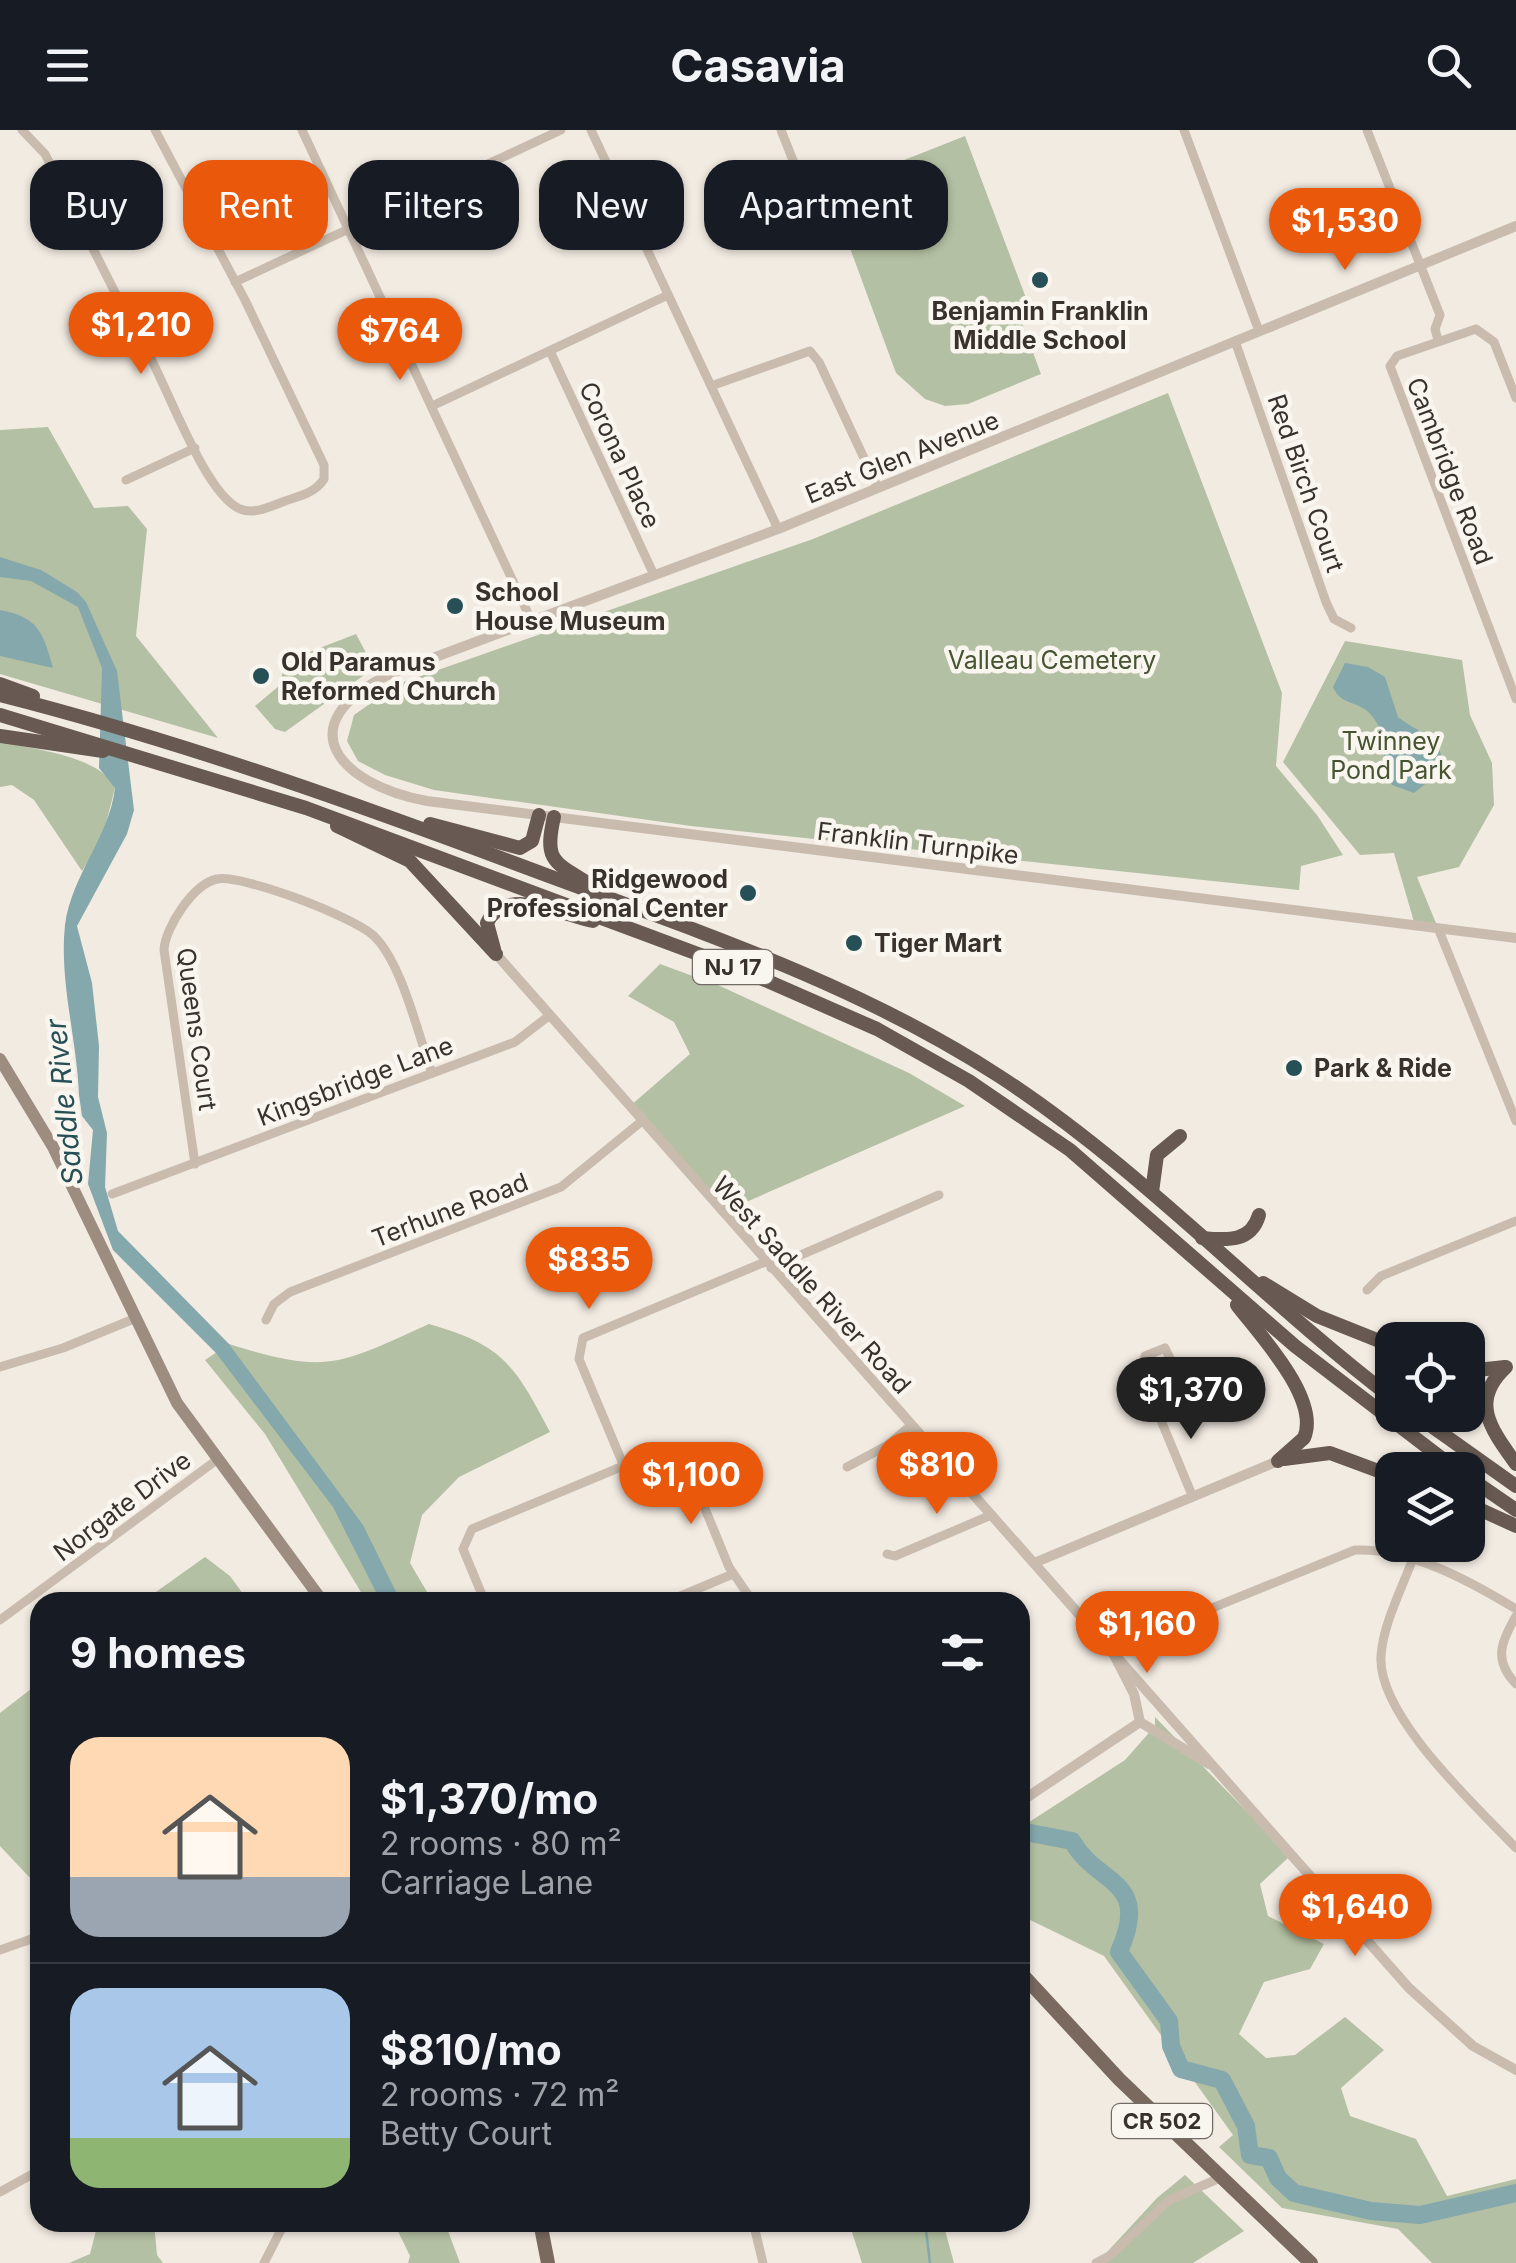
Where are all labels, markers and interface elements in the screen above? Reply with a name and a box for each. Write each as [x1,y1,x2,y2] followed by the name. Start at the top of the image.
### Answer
[40,38,95,93] icon: menu
[670,38,846,93] text: Casavia
[1421,38,1476,93] icon: search
[30,160,163,250] chip: Buy
[183,160,328,250] chip: Rent
[348,160,519,250] chip: Filters
[539,160,684,250] chip: New
[704,160,948,250] chip: Apartment
[1264,188,1426,273] pin: $1,530
[1291,201,1399,240] text: $1,530
[1029,269,1051,291] marker: Benjamin Franklin Middle School
[60,292,222,377] pin: $1,210
[931,296,1149,355] place label: Benjamin Franklin Middle School
[341,298,459,383] pin: $764
[91,305,191,344] text: $1,210
[359,311,441,350] text: $764
[1401,373,1499,569] street label: Cambridge Road
[573,377,667,533] street label: Corona Place
[1262,390,1350,576] street label: Red Birch Court
[801,404,1003,510] street label: East Glen Avenue
[475,577,666,636] place label: School House Museum
[444,595,466,617] marker: School House Museum
[948,645,1156,675] park label: Valleau Cemetery
[281,647,496,706] place label: Old Paramus Reformed Church
[250,665,272,687] marker: Old Paramus Reformed Church
[1330,726,1452,785] park label: Twinney Pond Park
[816,816,1020,870] street label: Franklin Turnpike
[487,864,728,923] place label: Ridgewood Professional Center
[737,882,759,904] marker: Ridgewood Professional Center
[874,928,1002,958] place label: Tiger Mart
[843,932,865,954] marker: Tiger Mart
[171,946,223,1112] street label: Queens Court
[693,950,773,984] road number: NJ 17
[38,1016,90,1187] water label: Saddle River
[253,1030,457,1132] street label: Kingsbridge Lane
[1314,1053,1452,1083] place label: Park & Ride
[1283,1057,1305,1079] marker: Park & Ride
[368,1166,532,1254] street label: Terhune Road
[707,1170,917,1400] street label: West Saddle River Road
[530,1227,648,1312] pin: $835
[548,1240,630,1279] text: $835
[1375,1322,1485,1562] map controls
[1375,1322,1485,1432] button: locate
[1110,1357,1272,1442] pin: $1,370
[1138,1370,1244,1409] text: $1,370
[878,1432,996,1517] pin: $810
[610,1442,772,1527] pin: $1,100
[48,1445,196,1567] street label: Norgate Drive
[898,1445,976,1484] text: $810
[1375,1452,1485,1562] button: layers
[641,1455,741,1494] text: $1,100
[1066,1591,1228,1676] pin: $1,160
[1098,1604,1196,1643] text: $1,160
[935,1625,990,1680] icon: filters
[70,1627,246,1678] text: 9 homes
[380,1773,598,1824] text: $1,370/mo
[150,1777,270,1897] icon: home
[380,1824,622,1863] text: 2 rooms · 80 m²
[380,1863,593,1902] text: Carriage Lane
[1274,1874,1436,1959] pin: $1,640
[1301,1887,1409,1926] text: $1,640
[380,2024,562,2075] text: $810/mo
[150,2028,270,2148] icon: home
[380,2075,619,2114] text: 2 rooms · 72 m²
[1112,2104,1212,2138] road number: CR 502
[380,2114,552,2153] text: Betty Court

